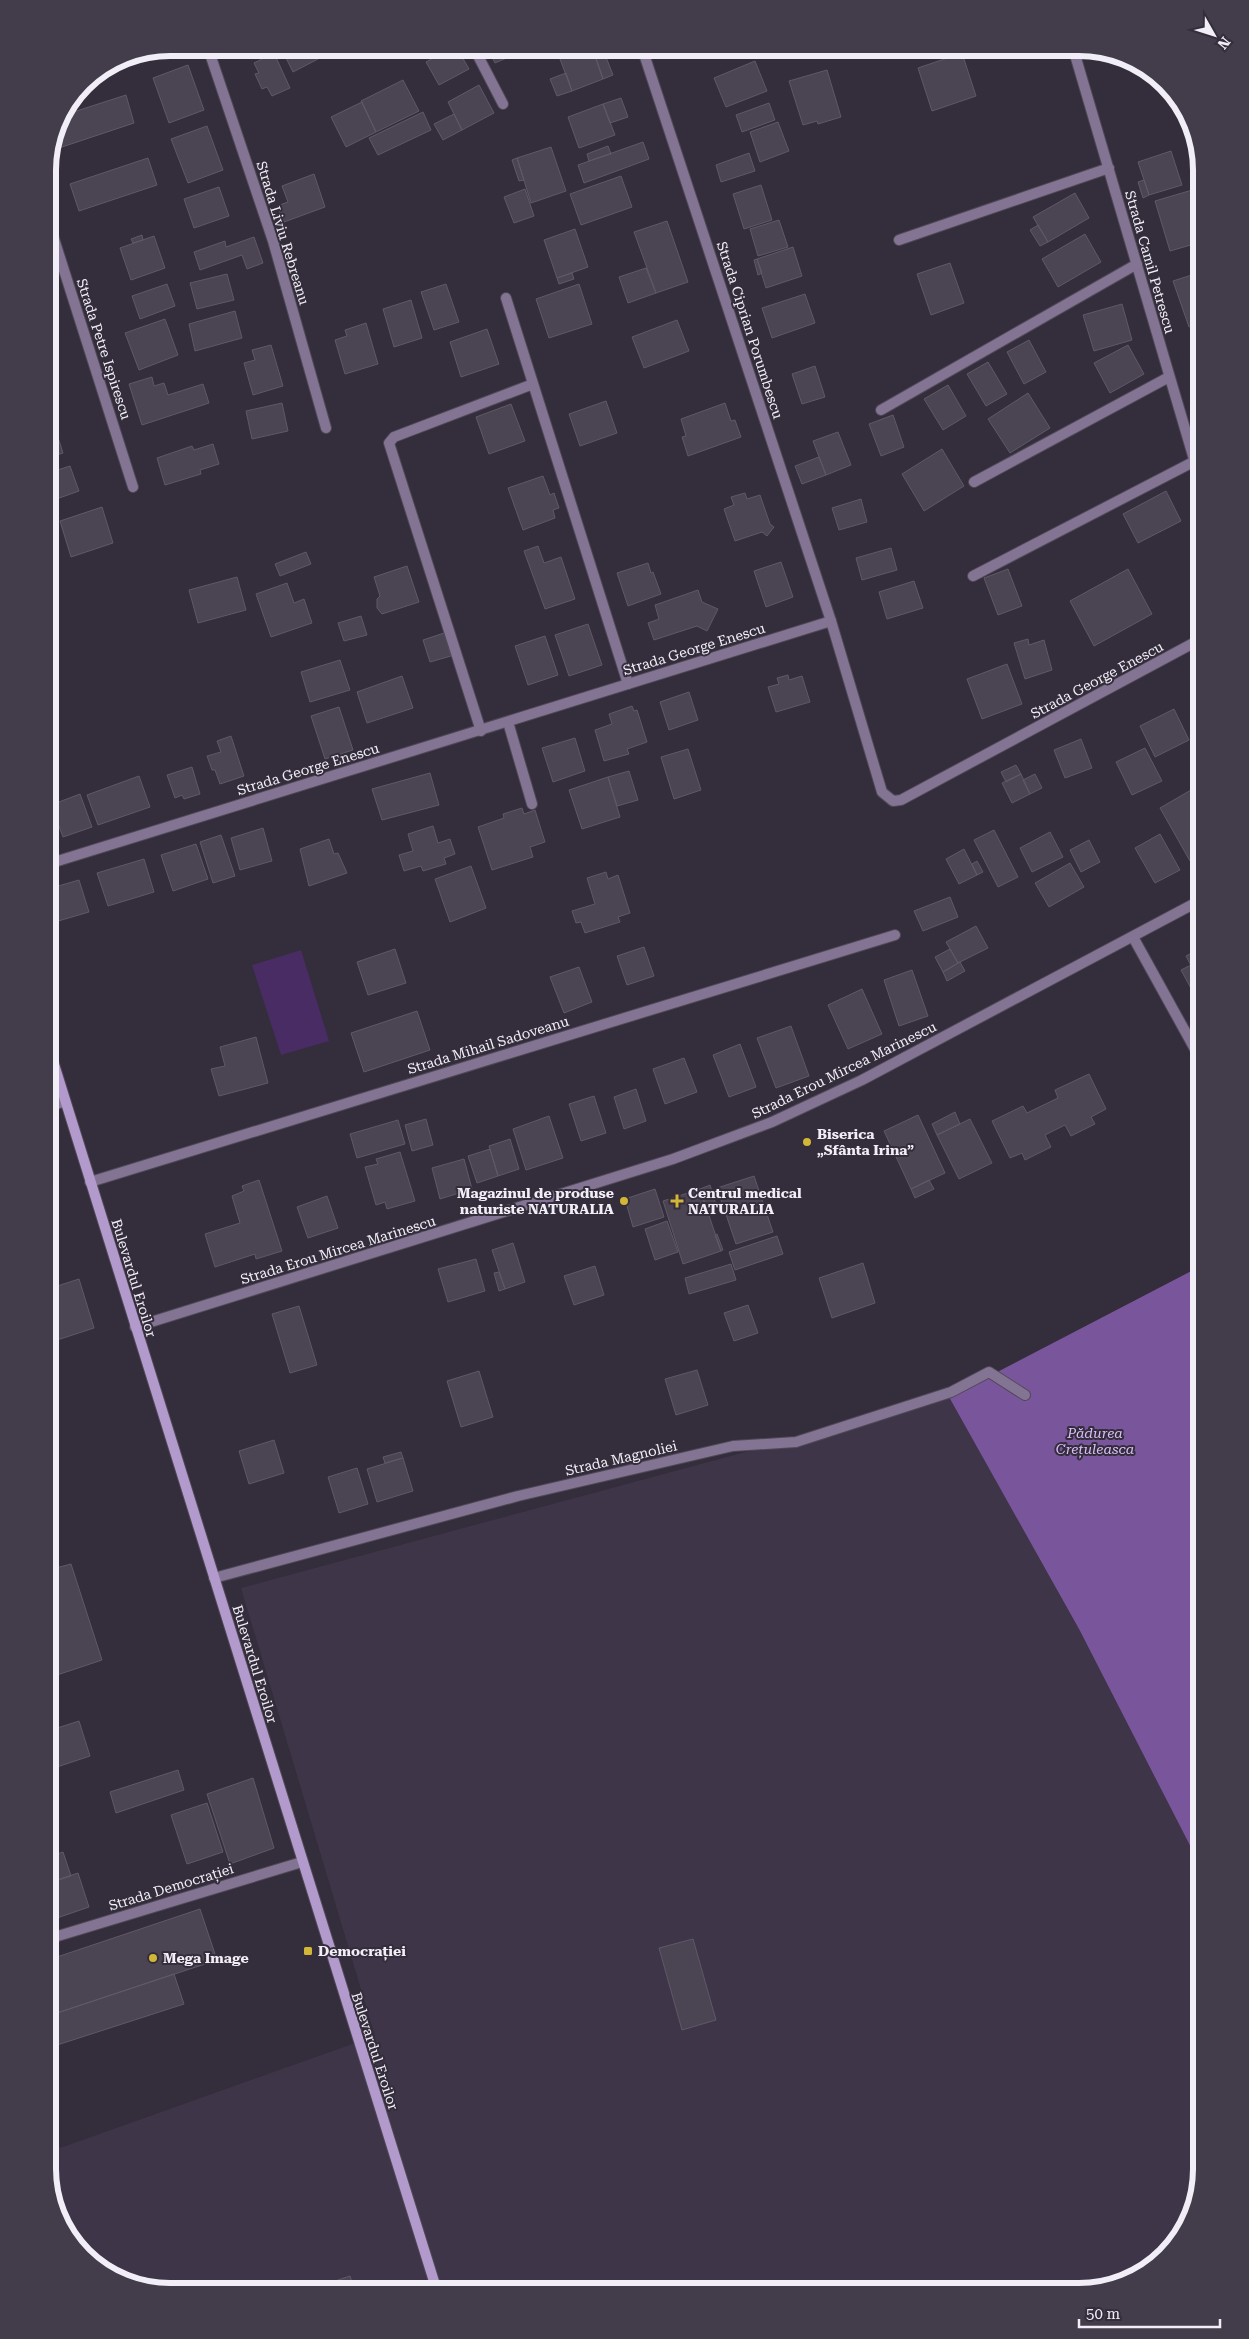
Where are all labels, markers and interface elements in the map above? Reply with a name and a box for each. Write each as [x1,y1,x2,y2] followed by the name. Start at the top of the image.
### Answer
[1189,10,1239,60] north arrow
[1214,34,1234,53] text: N
[253,159,313,307] street label: Strada Liviu Rebreanu
[1122,189,1178,336] street label: Strada Camil Petrescu
[714,239,786,421] street label: Strada Ciprian Porumbescu
[74,276,134,422] street label: Strada Petre Ispirescu
[621,620,767,678] street label: Strada George Enescu
[1028,638,1166,722] street label: Strada George Enescu
[235,740,381,798] street label: Strada George Enescu
[405,1013,571,1077] street label: Strada Mihail Sadoveanu
[749,1018,939,1122] street label: Strada Erou Mircea Marinescu
[817,1126,914,1158] place label: Biserica „Sfânta Irina”
[801,1136,813,1148] marker: Biserica „Sfânta Irina”
[457,1185,614,1217] place label: Magazinul de produse naturiste NATURALIA
[688,1185,802,1217] place label: Centrul medical NATURALIA
[670,1194,684,1208] marker: Centrul medical NATURALIA
[618,1195,630,1207] marker: Magazinul de produse naturiste NATURALIA
[238,1213,438,1287] street label: Strada Erou Mircea Marinescu
[108,1217,160,1339] street label: Bulevardul Eroilor
[1056,1425,1134,1459] park label: Pădurea Crețuleasca
[563,1437,679,1479] street label: Strada Magnoliei
[229,1603,281,1725] street label: Bulevardul Eroilor
[107,1860,236,1915] street label: Strada Democrației
[318,1943,406,1961] place label: Democrației
[302,1945,314,1957] marker: Democrației
[163,1950,249,1966] place label: Mega Image
[147,1952,159,1964] marker: Mega Image
[348,1990,402,2112] street label: Bulevardul Eroilor
[1079,2296,1220,2328] scale bar
[1086,2305,1121,2323] text: 50 m

